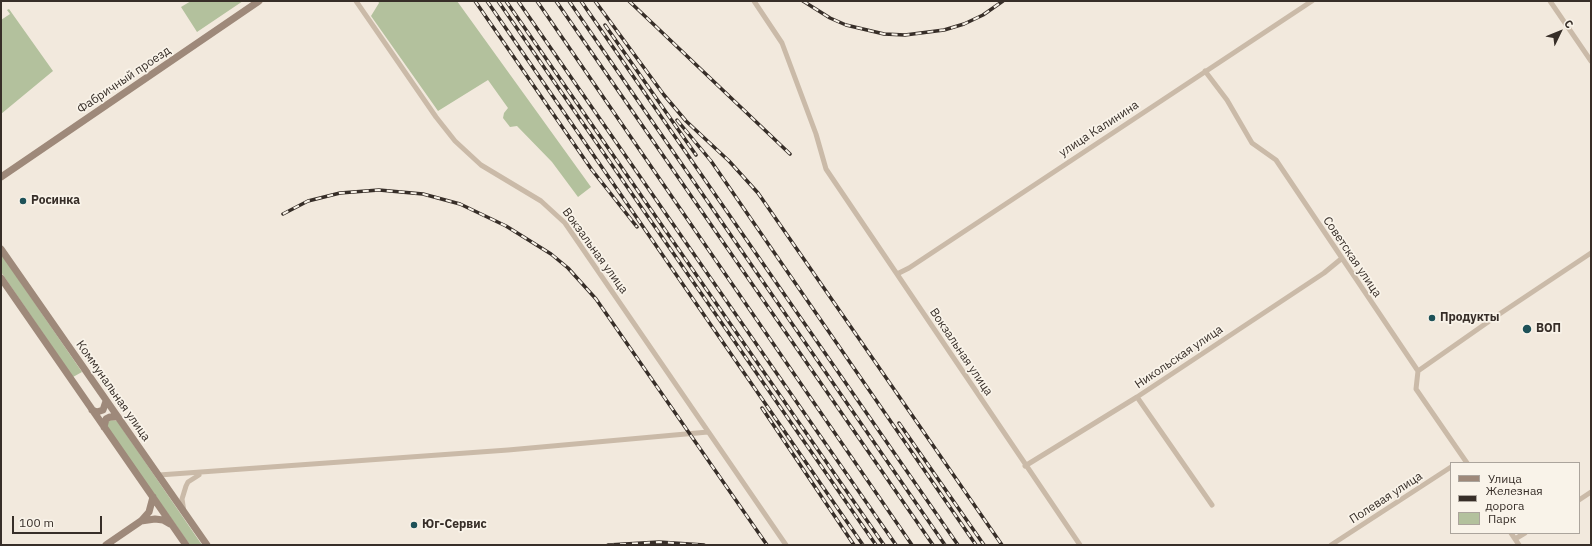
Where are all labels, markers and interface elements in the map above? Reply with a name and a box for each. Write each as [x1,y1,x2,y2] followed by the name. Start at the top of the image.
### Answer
[1540,12,1580,52] north arrow
[1561,16,1576,31] text: С
[74,43,174,117] street label: Фабричный проезд
[1057,98,1141,160] street label: улица Калинина
[31,194,80,208] place label: Росинка
[18,196,28,206] marker: Росинка
[559,205,631,297] street label: Вокзальная улица
[1320,214,1384,300] street label: Советская улица
[926,305,996,399] street label: Вокзальная улица
[1440,311,1499,325] place label: Продукты
[1427,313,1437,323] marker: Продукты
[1132,322,1226,392] street label: Никольская улица
[1536,322,1561,336] place label: ВОП
[1521,323,1533,335] marker: ВОП
[73,338,153,444] street label: Коммунальная улица
[1450,462,1580,534] legend
[1347,469,1425,527] street label: Полевая улица
[1488,471,1522,486] text: Улица
[1485,483,1543,513] text: Железная дорога
[14,508,104,534] scale bar
[1488,511,1516,526] text: Парк
[19,515,54,530] text: 100 m
[422,518,487,532] place label: Юг-Сервис
[409,520,419,530] marker: Юг-Сервис

